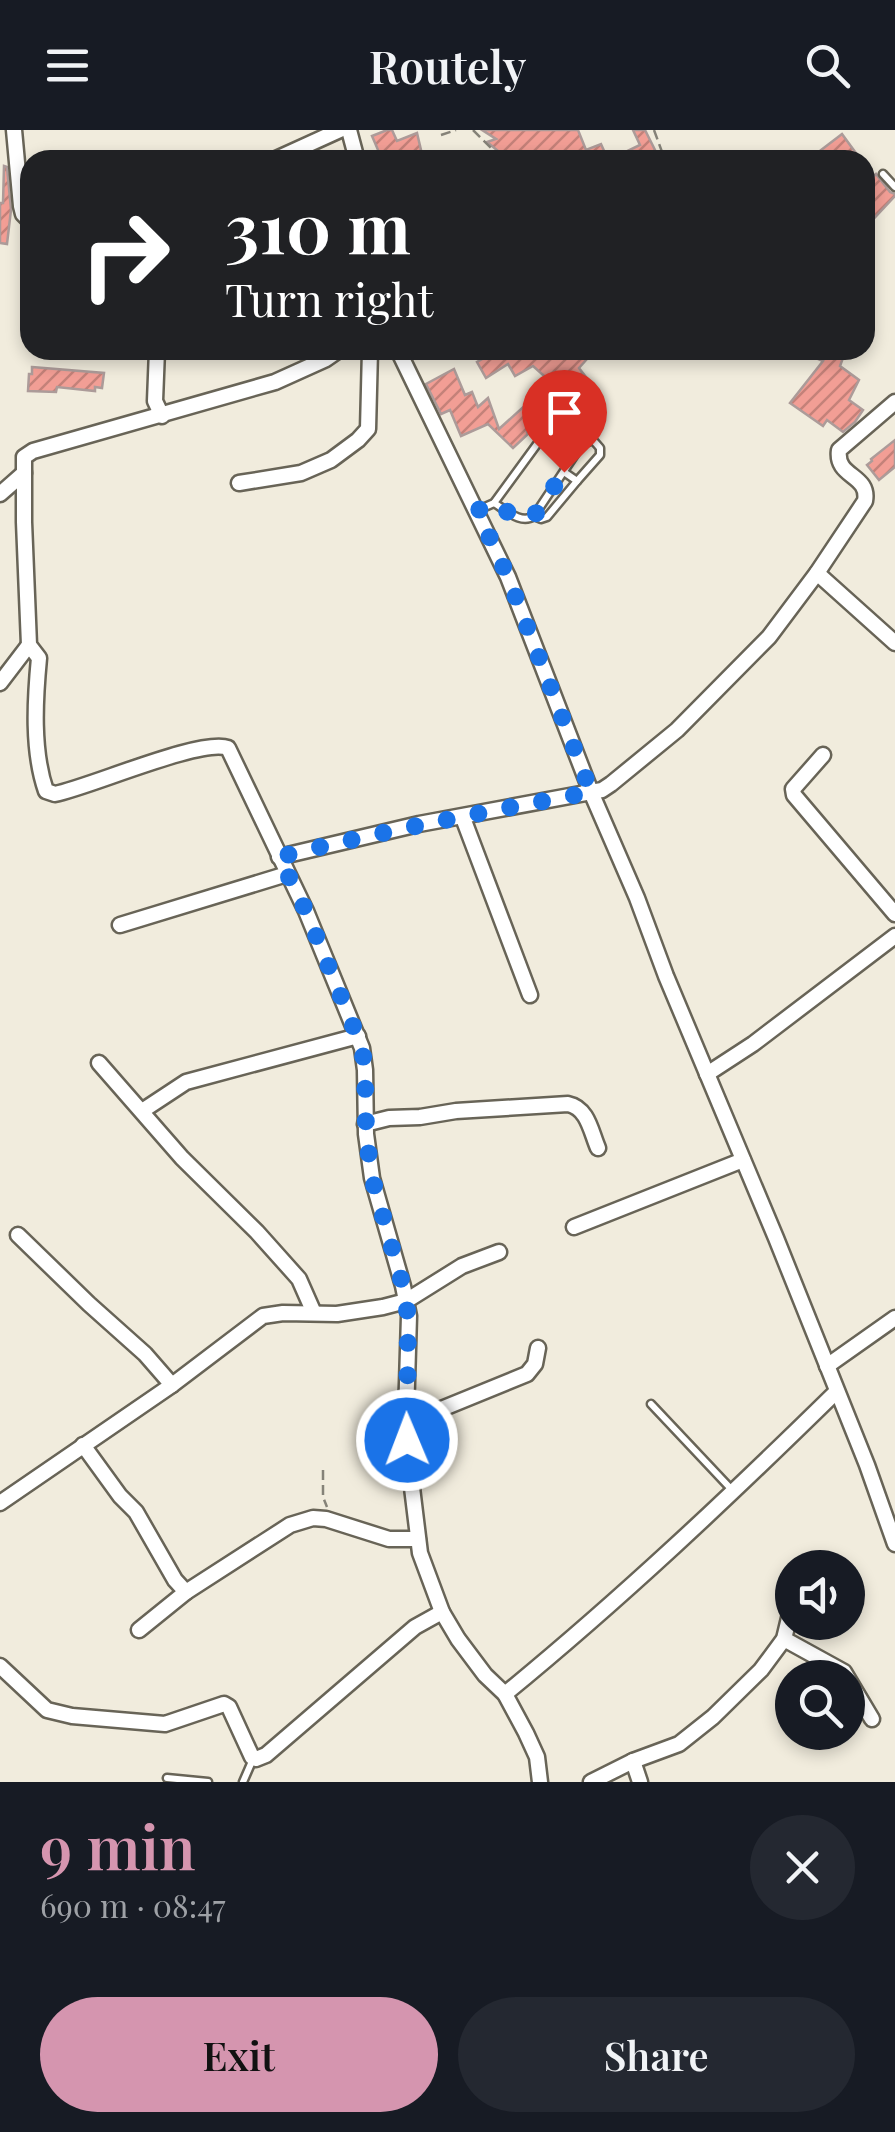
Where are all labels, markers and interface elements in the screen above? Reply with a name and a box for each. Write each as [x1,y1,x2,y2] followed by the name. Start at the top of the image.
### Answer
[369,35,526,95] text: Routely
[40,38,95,93] icon: menu
[800,38,855,93] icon: search
[225,178,411,272] text: 310 m
[60,190,190,320] icon: right
[225,268,433,328] text: Turn right
[522,370,607,473] pin
[537,385,592,440] icon: arrive
[355,1388,459,1492] position arrow
[775,1550,865,1750] map controls
[775,1550,865,1640] button: sound
[775,1660,865,1750] button: search
[40,1805,196,1885] text: 9 min
[750,1815,855,1920] button: close
[40,1883,226,1926] text: 690 m · 08:47
[40,1997,438,2112] button: Exit
[458,1997,855,2112] button: Share

